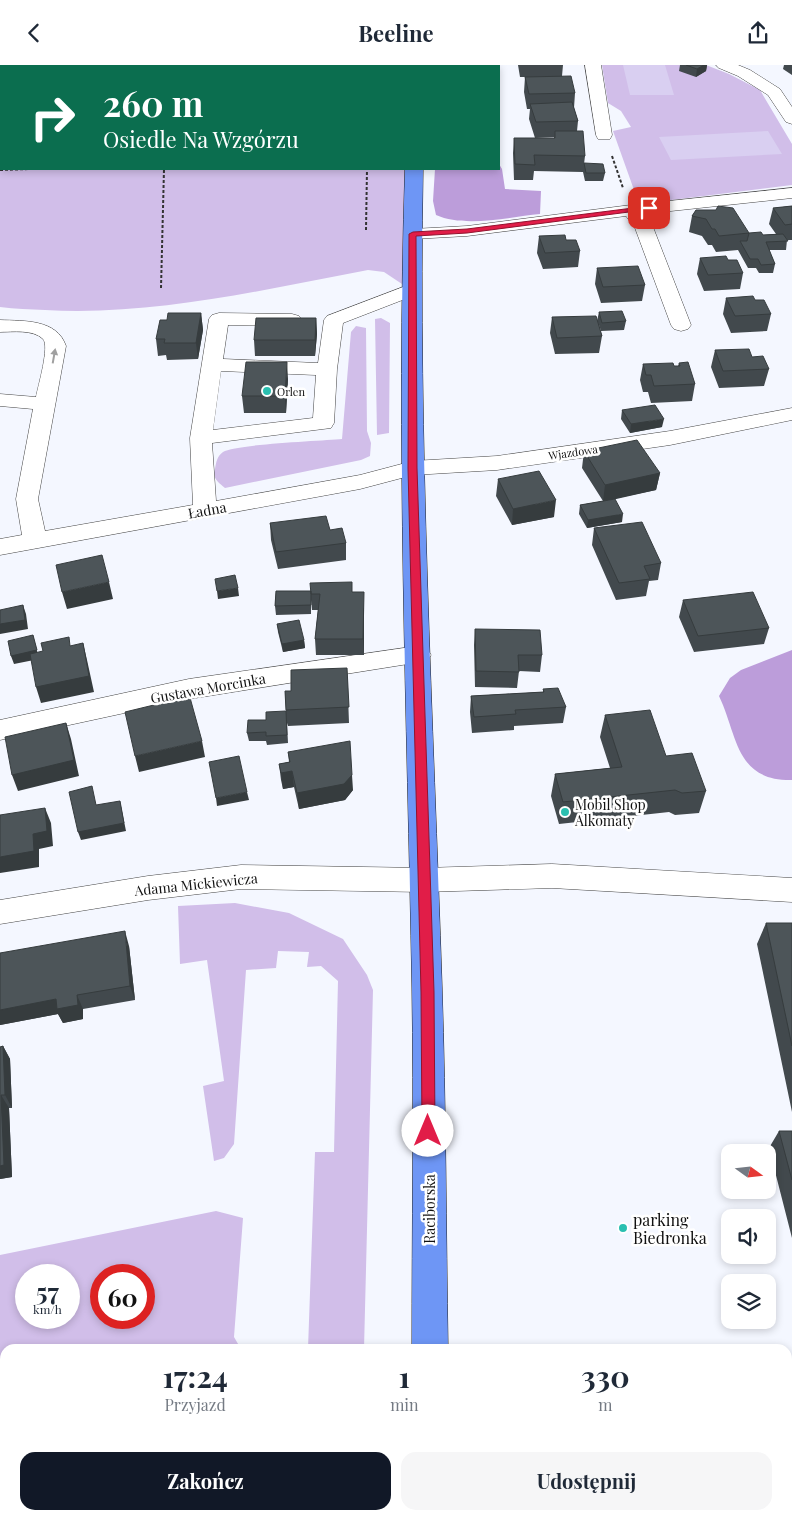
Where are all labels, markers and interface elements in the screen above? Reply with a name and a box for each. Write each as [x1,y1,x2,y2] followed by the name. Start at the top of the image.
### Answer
[358,18,434,48] text: Beeline
[20,19,48,47] icon: back
[744,19,772,47] icon: share
[103,79,203,126] text: 260 m
[20,85,85,150] icon: right
[103,124,299,154] text: Osiedle Na Wzgórzu
[628,187,670,229] pin
[635,194,663,222] icon: arrive
[51,348,59,364] one-way arrow
[277,384,305,399] place label: Orlen
[261,385,273,397] marker: Orlen
[546,441,599,463] street label: Wjazdowa
[186,497,228,523] street label: Ładna
[149,669,267,707] street label: Gustawa Morcinka
[574,795,646,830] place label: Mobil Shop Alkomaty
[559,806,571,818] marker: Mobil Shop Alkomaty
[132,868,259,900] street label: Adama Mickiewicza
[401,1104,453,1156] position arrow
[721,1144,776,1199] north arrow
[721,1144,776,1329] map controls
[420,1174,439,1244] street label: Raciborska
[633,1209,707,1248] place label: parking Biedronka
[721,1209,776,1264] button: sound
[617,1222,629,1234] marker: parking Biedronka
[90,1264,155,1329] speed limit sign: 60
[36,1274,59,1307] text: 57
[721,1274,776,1329] button: layers
[33,1301,62,1317] text: km/h
[162,1356,228,1396] text: 17:24
[399,1356,410,1396] text: 1
[581,1356,630,1396] text: 330
[164,1394,226,1415] text: Przyjazd
[390,1394,419,1415] text: min
[598,1394,612,1415] text: m
[20,1452,391,1510] button: Zakończ
[401,1452,772,1510] button: Udostępnij

